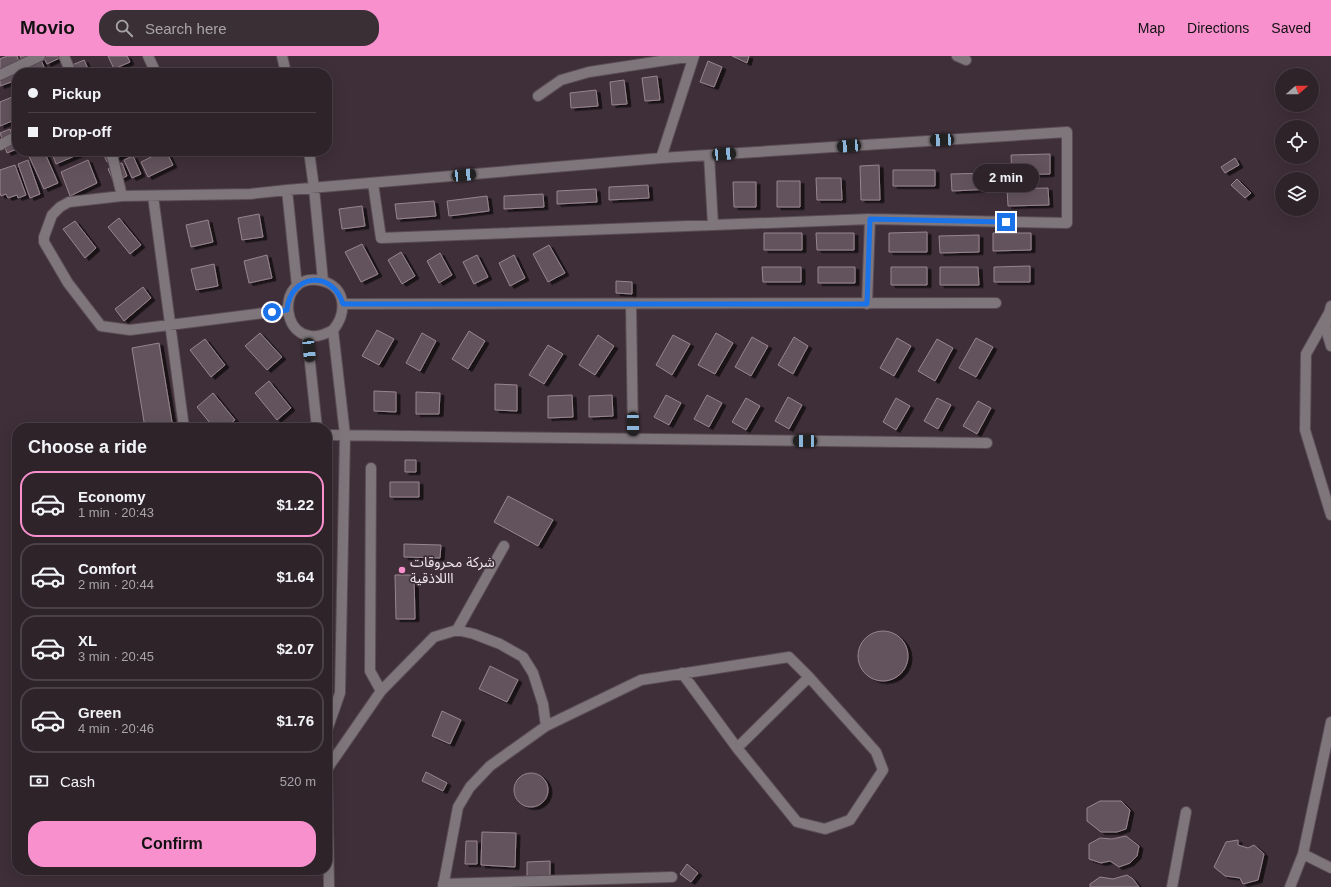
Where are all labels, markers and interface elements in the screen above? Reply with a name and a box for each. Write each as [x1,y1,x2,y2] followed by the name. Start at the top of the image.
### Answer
[99,10,379,46] search box
[20,17,75,38] text: Movio
[113,17,135,39] icon: search
[145,20,227,37] text: Search here
[1138,20,1165,36] text: Map
[1187,20,1249,36] text: Directions
[1271,20,1311,36] text: Saved
[1275,68,1319,112] north arrow
[1275,68,1319,216] map controls
[52,85,101,102] text: Pickup
[1275,120,1319,164] button: locate
[52,123,111,140] text: Drop-off
[930,133,954,147] car
[837,139,861,153] car
[712,147,736,161] car
[973,164,1039,192] callout: 2 min
[452,168,476,182] car
[989,170,1023,185] text: 2 min
[1275,172,1319,216] button: layers
[997,213,1015,231] route end
[263,303,281,321] route start
[302,337,316,363] car
[627,412,639,436] car
[793,435,817,447] car
[28,437,147,457] text: Choose a ride
[30,486,66,522] icon: car
[78,488,146,505] text: Economy
[276,496,314,513] text: $1.22
[78,505,154,520] text: 1 min · 20:43
[410,554,495,586] place label: شركة محروقات االلاذقية
[30,558,66,594] icon: car
[78,560,136,577] text: Comfort
[397,565,407,575] marker: شركة محروقات االلاذقية
[276,568,314,585] text: $1.64
[78,577,154,592] text: 2 min · 20:44
[30,630,66,666] icon: car
[78,632,97,649] text: XL
[276,640,314,657] text: $2.07
[78,649,154,664] text: 3 min · 20:45
[30,702,66,738] icon: car
[78,704,121,721] text: Green
[276,712,314,729] text: $1.76
[78,721,154,736] text: 4 min · 20:46
[28,770,50,792] icon: cash
[60,773,95,790] text: Cash
[280,774,316,789] text: 520 m
[28,821,316,867] button: Confirm

